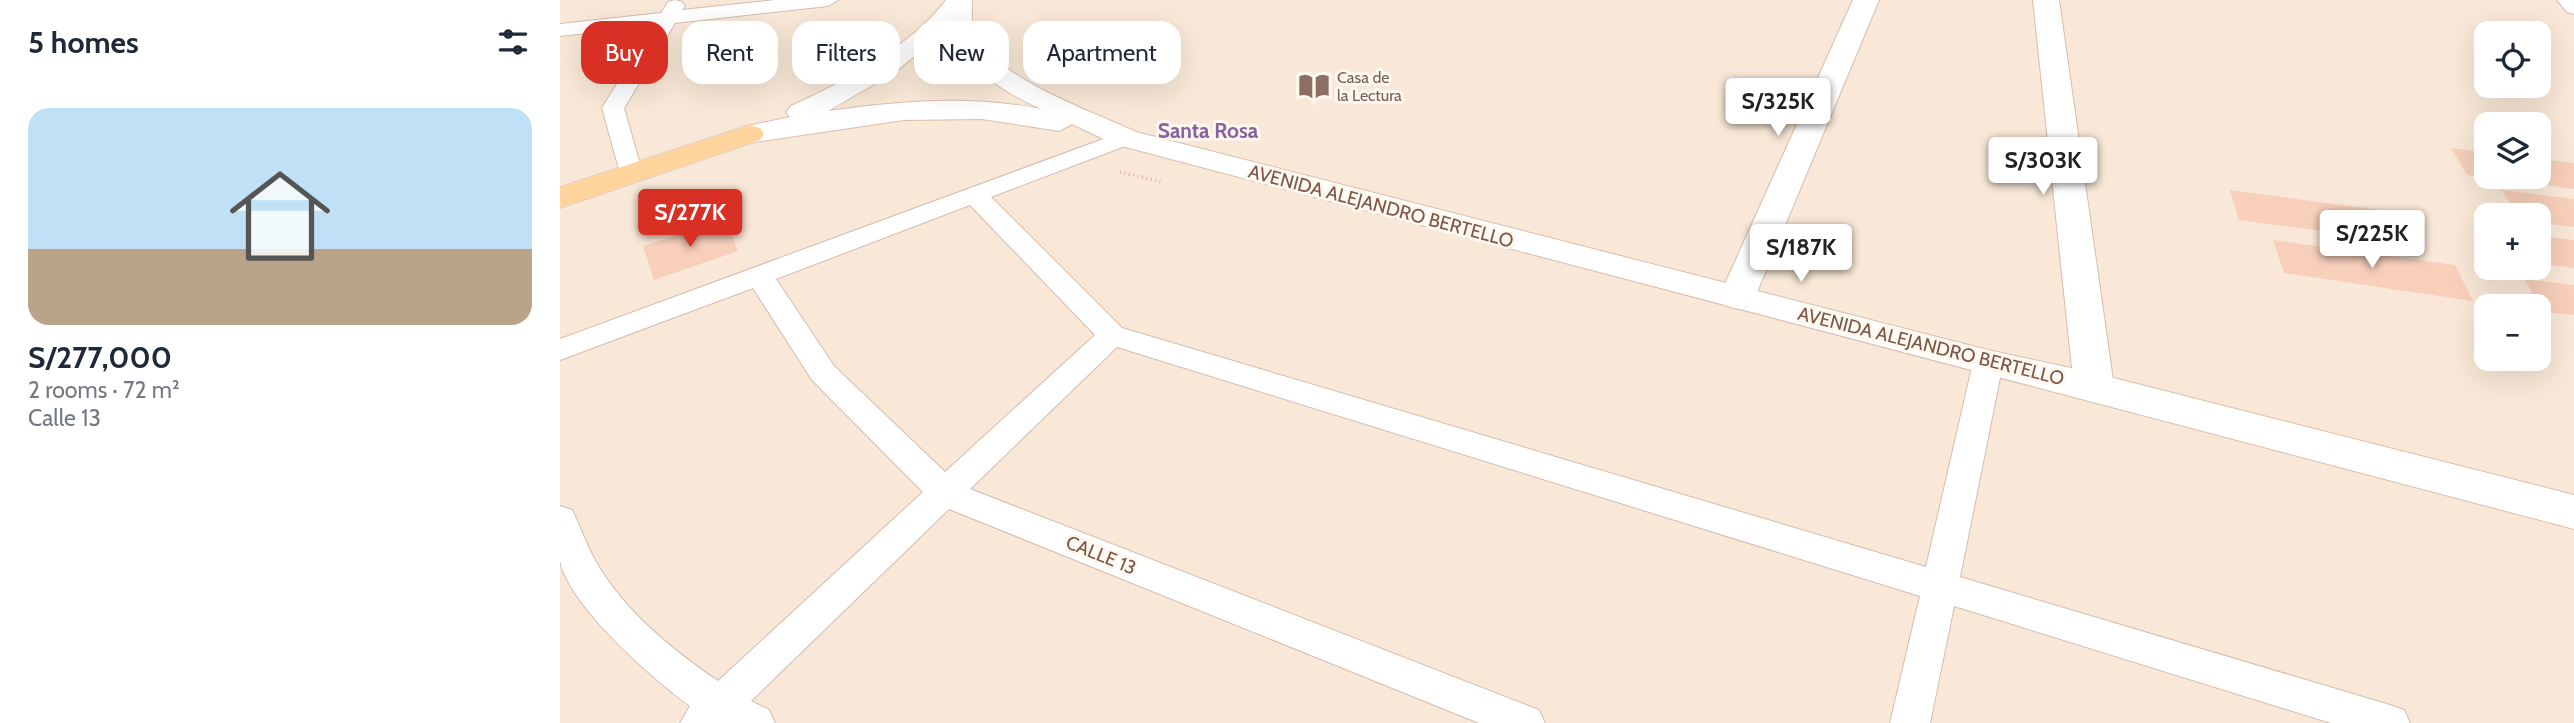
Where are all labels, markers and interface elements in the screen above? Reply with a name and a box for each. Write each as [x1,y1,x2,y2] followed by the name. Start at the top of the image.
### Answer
[581,21,668,84] chip: Buy
[682,21,778,84] chip: Rent
[792,21,900,84] chip: Filters
[914,21,1009,84] chip: New
[1023,21,1181,84] chip: Apartment
[2474,21,2551,371] map controls
[2474,21,2551,98] button: locate
[494,23,532,61] icon: filters
[28,24,139,61] text: 5 homes
[1337,68,1402,105] place label: Casa de la Lectura
[1297,69,1331,103] library icon: Casa de la Lectura
[1721,78,1835,138] pin: S/325K
[1742,87,1814,115] text: S/325K
[2474,112,2551,189] button: layers
[1158,118,1259,143] district label: Santa Rosa
[1986,138,2100,197] pin: S/303K
[2004,146,2082,174] text: S/303K
[217,153,343,279] icon: home
[1246,160,1516,252] street label: AVENIDA ALEJANDRO BERTELLO
[633,190,747,249] pin: S/277K
[654,198,726,226] text: S/277K
[2474,203,2551,280] button: +
[2315,210,2429,270] pin: S/225K
[2336,219,2408,247] text: S/225K
[1744,224,1858,284] pin: S/187K
[1766,233,1836,261] text: S/187K
[2474,294,2551,371] button: −
[1796,302,2066,390] street label: AVENIDA ALEJANDRO BERTELLO
[28,339,172,376] text: S/277,000
[28,376,180,404] text: 2 rooms · 72 m²
[28,404,101,432] text: Calle 13
[1063,531,1139,579] street label: CALLE 13

